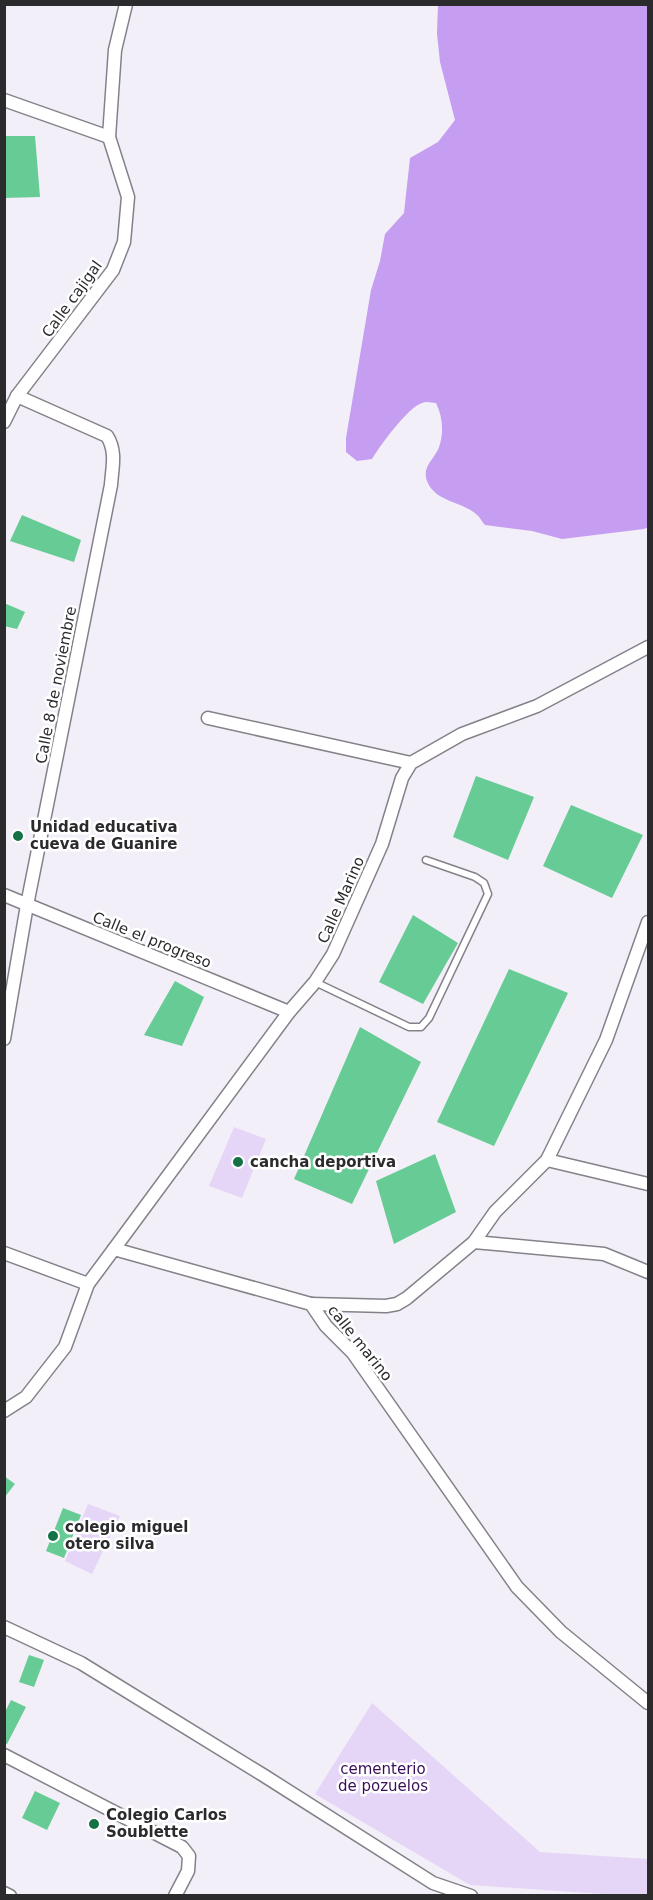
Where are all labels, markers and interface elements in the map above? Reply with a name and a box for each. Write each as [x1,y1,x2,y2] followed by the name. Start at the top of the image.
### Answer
[38,257,106,341] street label: Calle cajigal
[32,605,80,765] street label: Calle 8 de noviembre
[30,818,178,853] place label: Unidad educativa cueva de Guanire
[11,829,25,843] marker: Unidad educativa cueva de Guanire
[314,854,368,946] street label: Calle Marino
[90,908,214,972] street label: Calle el progreso
[250,1153,396,1171] place label: cancha deportiva
[231,1155,245,1169] marker: cancha deportiva
[324,1301,396,1385] street label: calle marino
[65,1518,188,1553] place label: colegio miguel otero silva
[46,1529,60,1543] marker: colegio miguel otero silva
[338,1760,428,1795] park label: cementerio de pozuelos
[106,1806,227,1841] place label: Colegio Carlos Soublette
[87,1817,101,1831] marker: Colegio Carlos Soublette

